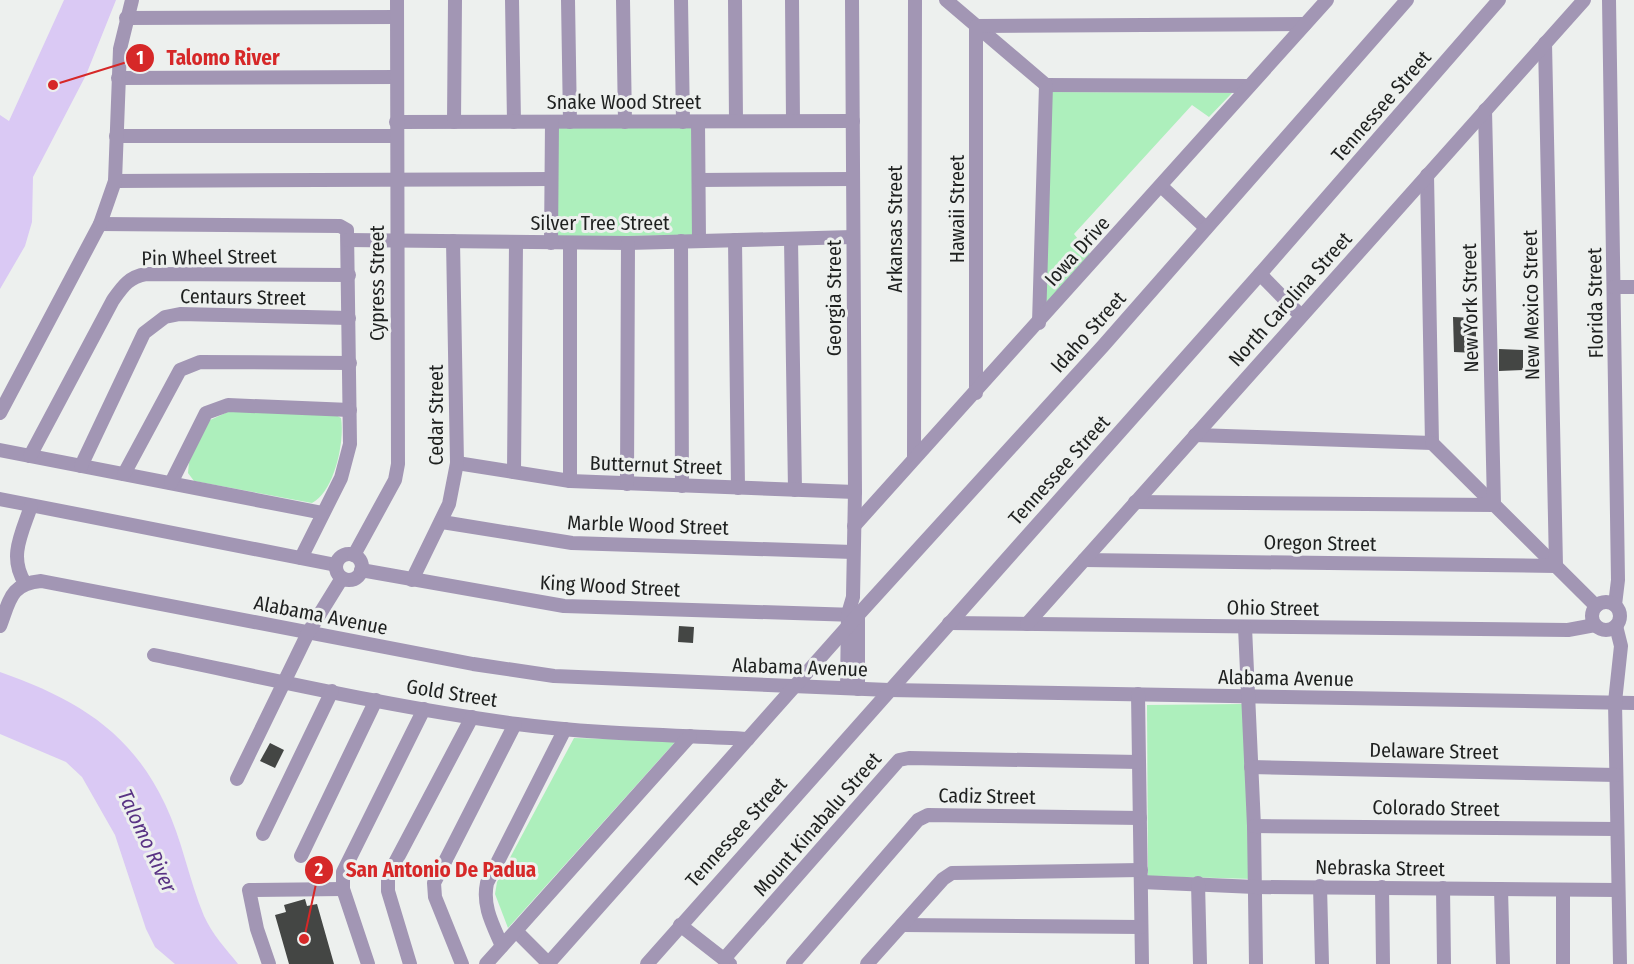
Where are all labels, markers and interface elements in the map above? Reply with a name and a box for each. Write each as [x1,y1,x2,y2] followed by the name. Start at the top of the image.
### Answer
[125,38,292,77] callout: Talomo River
[166,45,280,71] text: Talomo River
[1326,45,1436,167] street label: Tennessee Street
[136,47,144,69] text: 1
[547,90,702,114] street label: Snake Wood Street
[945,154,969,263] street label: Hawaii Street
[883,165,907,293] street label: Arkansas Street
[530,211,670,235] street label: Silver Tree Street
[1039,211,1115,291] street label: Iowa Drive
[365,225,389,341] street label: Cypress Street
[1223,226,1357,371] street label: North Carolina Street
[1518,229,1544,380] street label: New Mexico Street
[822,239,846,356] street label: Georgia Street
[1457,243,1483,373] street label: New York Street
[141,244,277,270] street label: Pin Wheel Street
[1582,247,1608,359] street label: Florida Street
[180,284,307,310] street label: Centaurs Street
[1045,286,1131,377] street label: Idaho Street
[424,364,448,466] street label: Cedar Street
[1003,410,1115,530] street label: Tennessee Street
[589,451,723,479] street label: Butternut Street
[567,510,730,540] street label: Marble Wood Street
[1263,530,1377,556] street label: Oregon Street
[539,570,681,602] street label: King Wood Street
[252,590,390,640] street label: Alabama Avenue
[1227,595,1320,621] street label: Ohio Street
[732,653,868,681] street label: Alabama Avenue
[1218,665,1354,691] street label: Alabama Avenue
[405,674,500,712] street label: Gold Street
[1369,738,1499,764] street label: Delaware Street
[748,747,886,901] street label: Mount Kinabalu Street
[680,772,792,892] street label: Tennessee Street
[938,783,1036,809] street label: Cadiz Street
[112,785,183,897] water label: Talomo River
[1372,795,1500,821] street label: Colorado Street
[304,850,549,889] callout: San Antonio De Padua
[1315,855,1446,881] street label: Nebraska Street
[346,857,536,883] text: San Antonio De Padua
[314,859,323,881] text: 2

